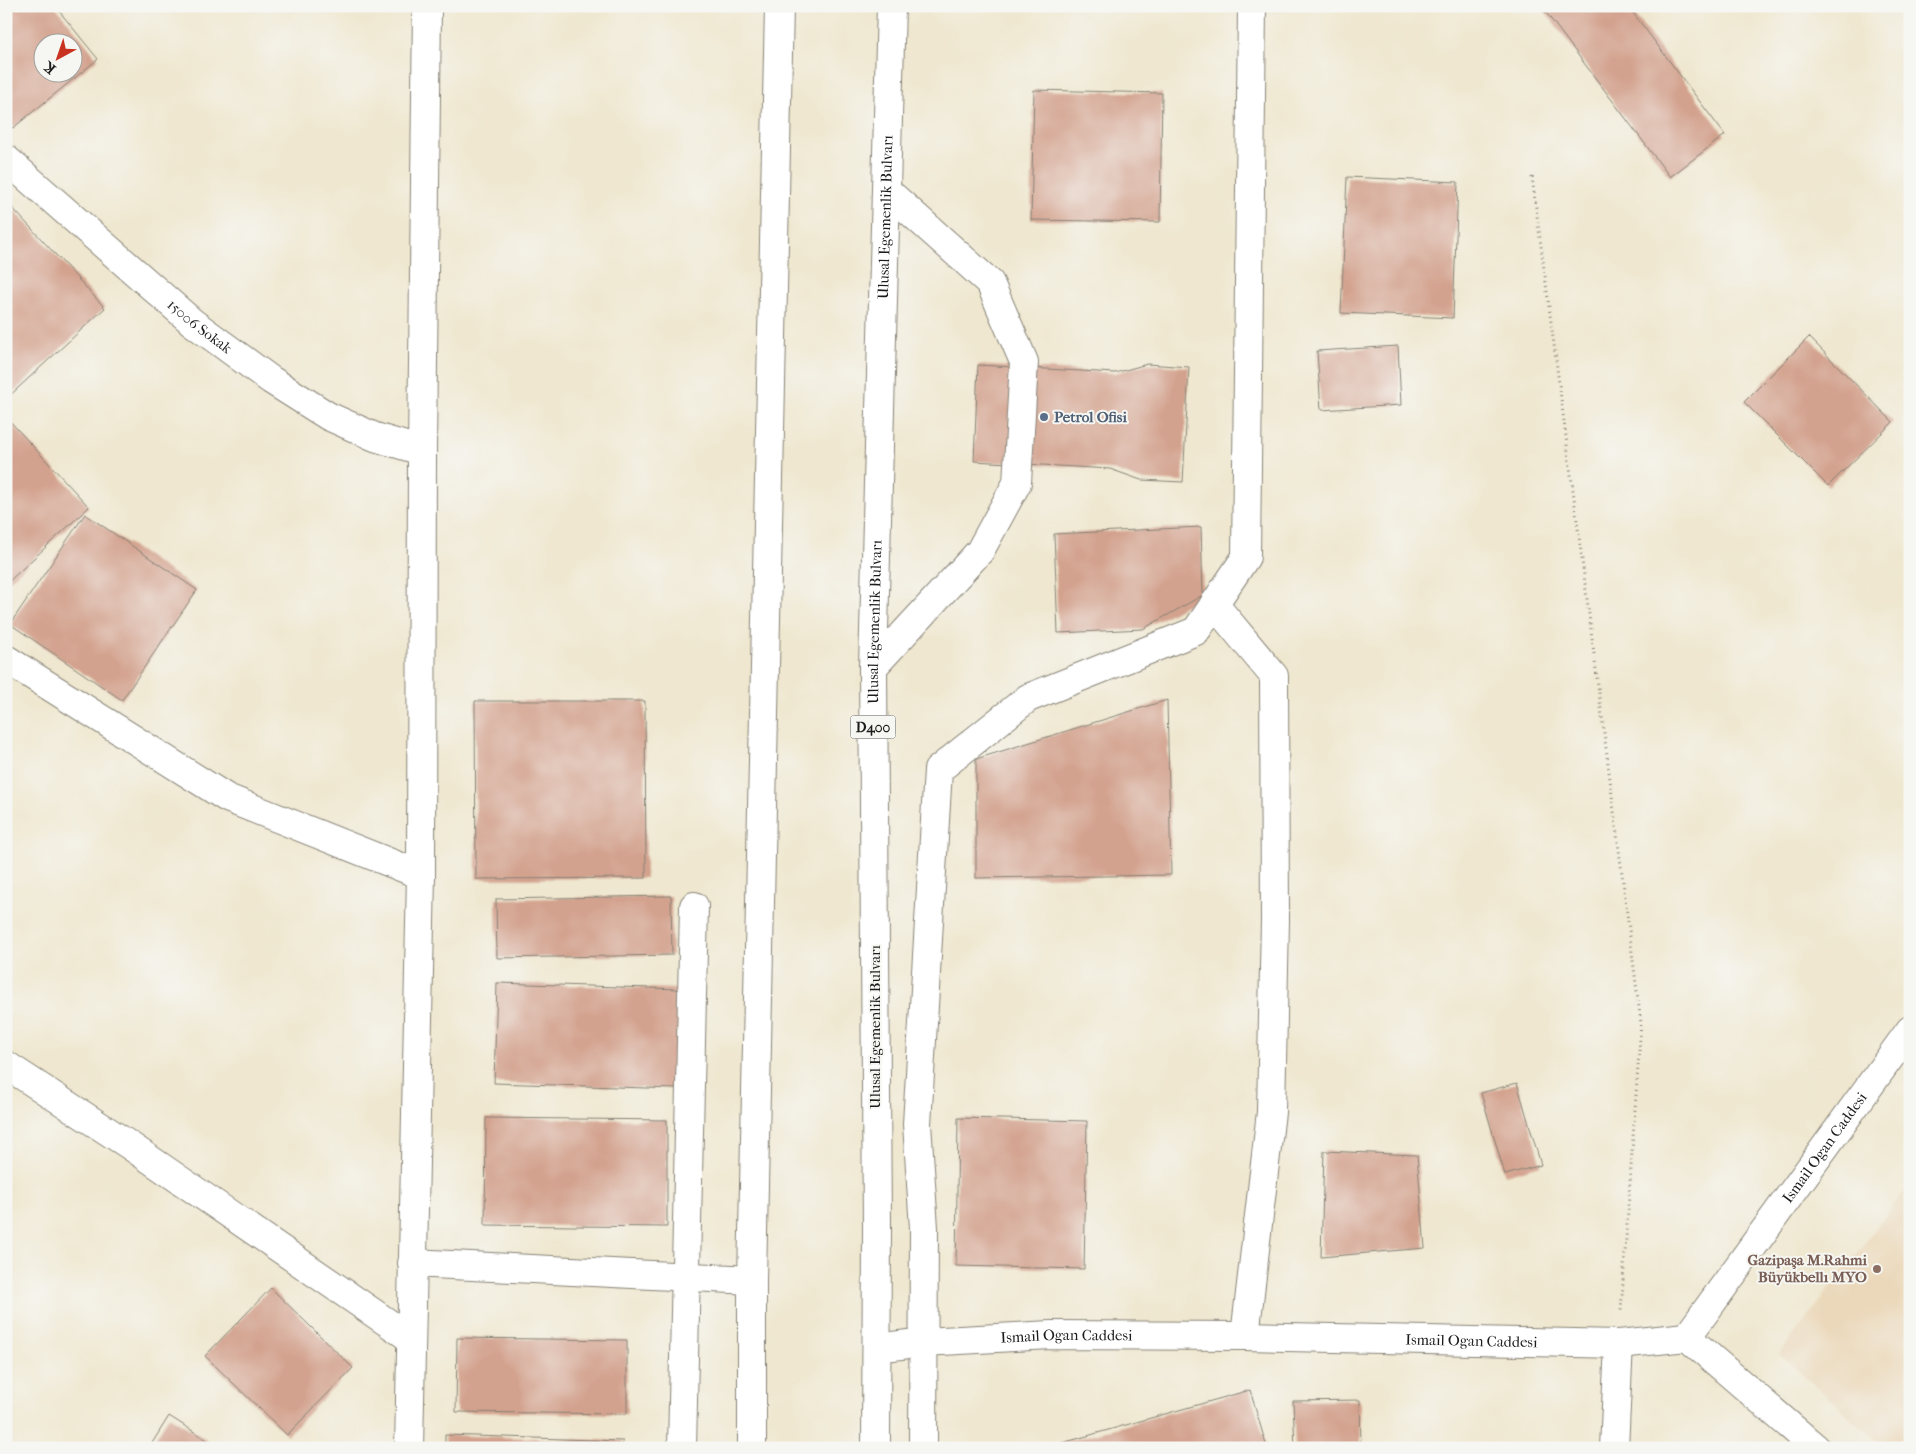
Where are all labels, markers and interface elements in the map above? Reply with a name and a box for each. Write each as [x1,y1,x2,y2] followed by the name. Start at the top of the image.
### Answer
[32,32,82,82] north arrow
[40,57,59,77] text: K
[874,134,896,299] street label: Ulusal Egemenlik Bulvarı
[164,295,236,357] street label: 15006 Sokak
[1054,408,1127,426] place label: Petrol Ofisi
[1038,411,1050,423] marker: Petrol Ofisi
[864,539,885,704] street label: Ulusal Egemenlik Bulvarı
[850,716,896,739] road number: D400
[866,944,884,1109] street label: Ulusal Egemenlik Bulvarı
[1778,1088,1871,1206] street label: Ismail Ogan Caddesi
[1748,1251,1868,1286] place label: Gazipaşa M.Rahmi Büyükbellı MYO
[1871,1263,1883,1275] marker: Gazipaşa M.Rahmi Büyükbellı MYO
[1000,1326,1133,1347] street label: Ismail Ogan Caddesi
[1405,1330,1538,1351] street label: Ismail Ogan Caddesi

